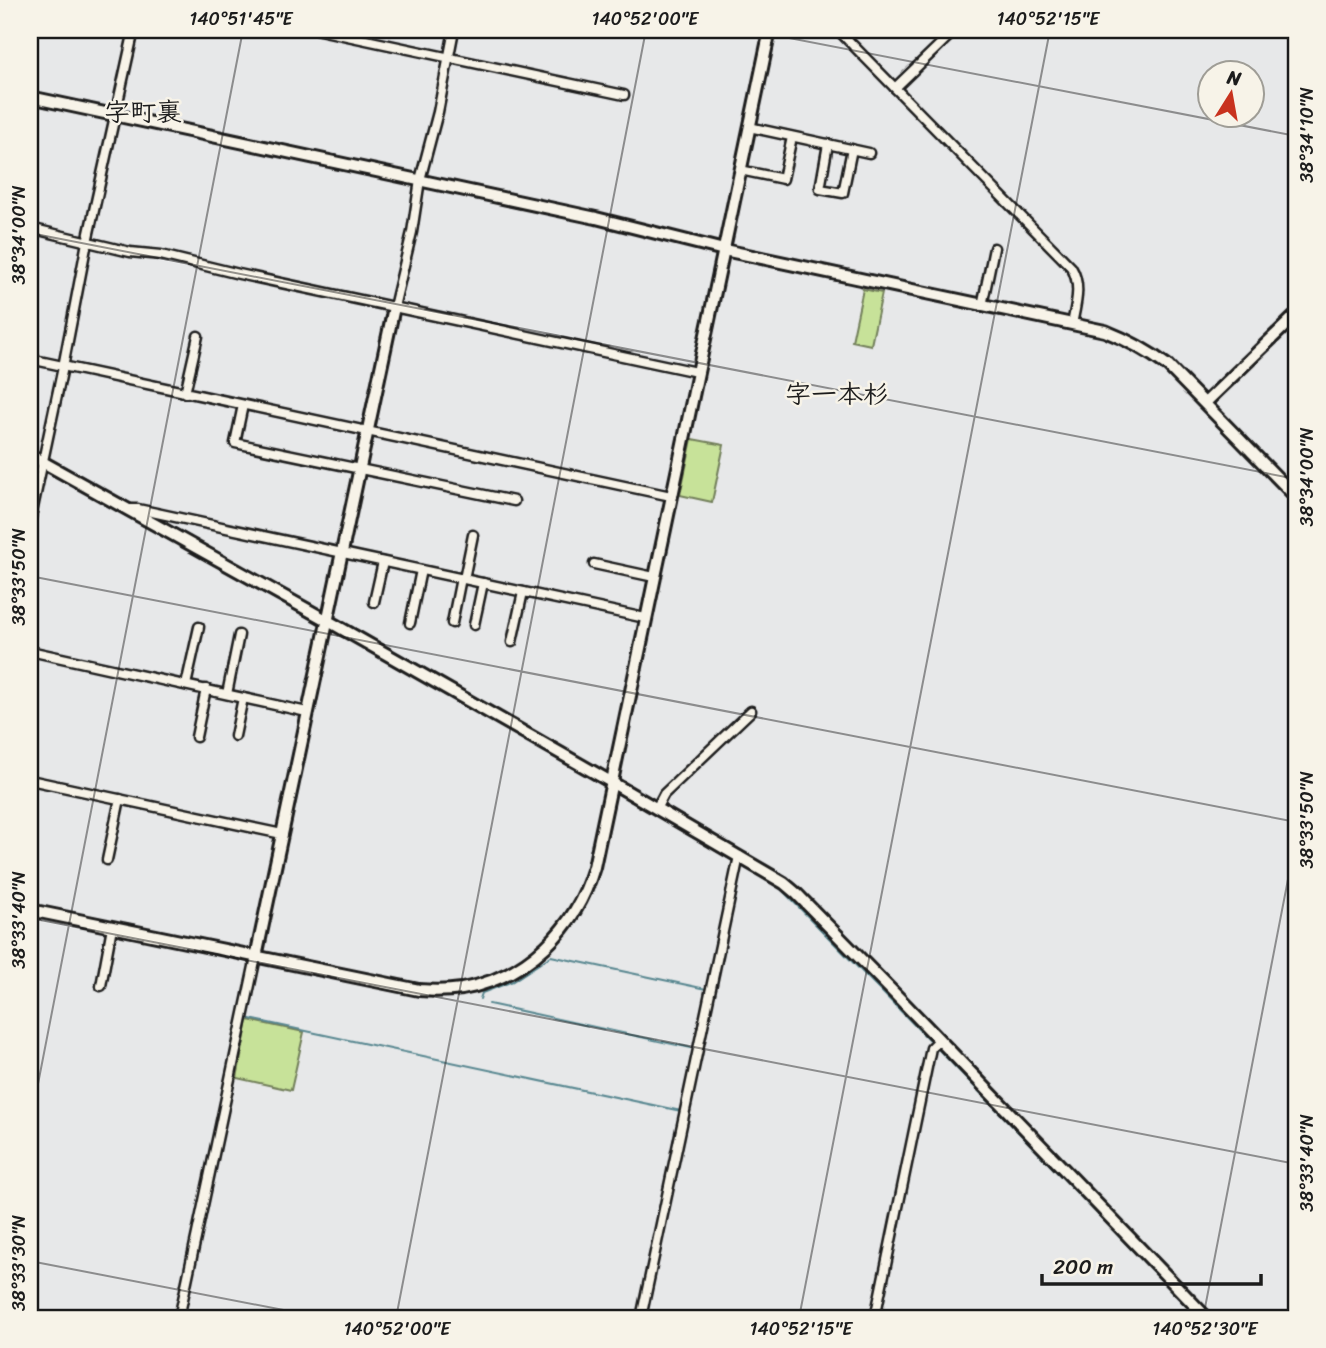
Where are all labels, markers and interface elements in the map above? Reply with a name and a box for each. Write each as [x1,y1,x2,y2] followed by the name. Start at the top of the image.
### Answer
[189,3,294,35] text: 140°51'45"E
[592,3,699,35] text: 140°52'00"E
[997,3,1100,35] text: 140°52'15"E
[1196,60,1266,130] north arrow
[1224,60,1245,95] text: N
[1291,87,1323,183] text: 38°34'10"N
[104,89,182,135] district label: 字町裏
[3,185,35,284] text: 38°34'00"N
[785,371,889,417] district label: 字一本杉
[1291,427,1323,526] text: 38°34'00"N
[3,528,35,626] text: 38°33'50"N
[1291,771,1323,869] text: 38°33'50"N
[3,871,35,969] text: 38°33'40"N
[1291,1114,1323,1212] text: 38°33'40"N
[3,1214,35,1311] text: 38°33'30"N
[1042,1243,1261,1287] scale bar
[1053,1248,1113,1286] text: 200 m
[344,1313,451,1345] text: 140°52'00"E
[750,1313,853,1345] text: 140°52'15"E
[1153,1313,1258,1345] text: 140°52'30"E

